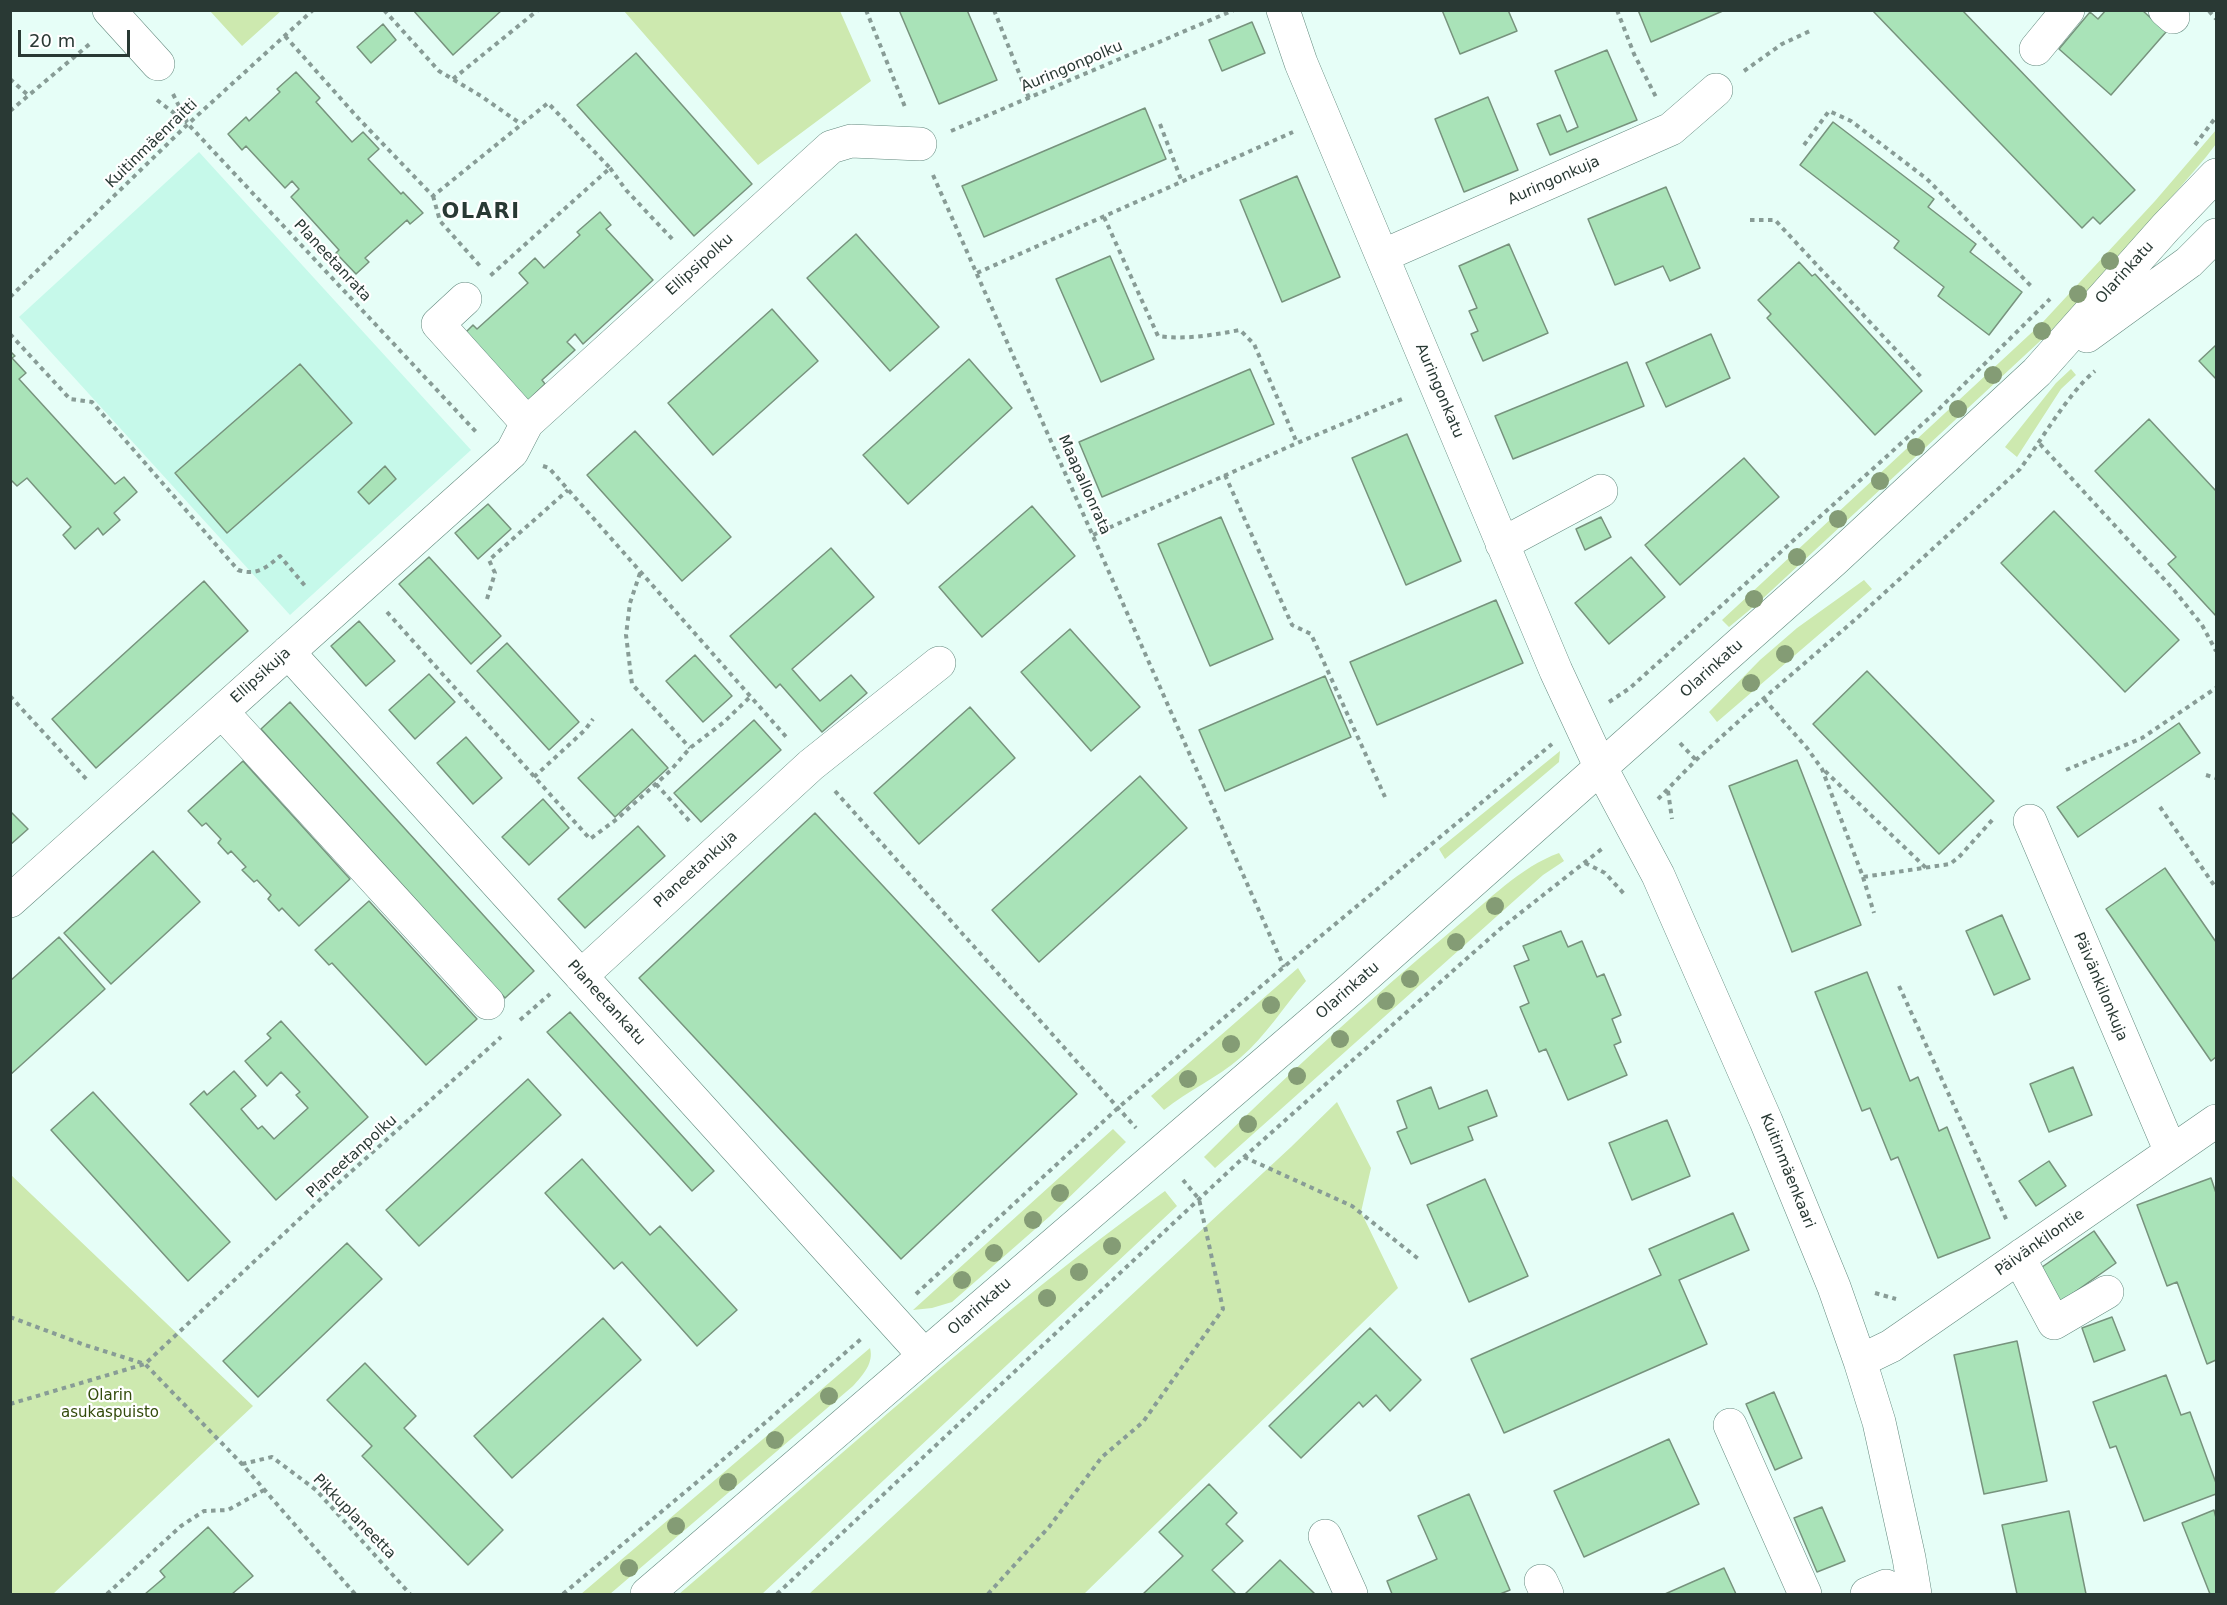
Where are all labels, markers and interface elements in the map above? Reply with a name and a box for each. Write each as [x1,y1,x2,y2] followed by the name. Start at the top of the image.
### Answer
[21,18,134,56] scale bar
[29,30,75,51] text: 20 m
[1019,38,1125,96] street label: Auringonpolku
[102,96,202,192] street label: Kuitinmäenraitti
[1505,153,1603,209] street label: Auringonkuja
[442,200,520,226] district label: OLARI
[289,216,375,306] street label: Planeetanrata
[663,230,737,300] street label: Ellipsipolku
[2092,238,2158,308] street label: Olarinkatu
[1411,341,1467,441] street label: Auringonkatu
[1054,432,1114,538] street label: Maapallonrata
[1677,636,1747,702] street label: Olarinkatu
[227,644,295,708] street label: Ellipsikuja
[651,828,741,912] street label: Planeetankuja
[2069,930,2131,1044] street label: Päivänkilonkuja
[563,957,649,1049] street label: Planeetankatu
[1313,959,1383,1023] street label: Olarinkatu
[1756,1111,1818,1231] street label: Kuitinmäenkaari
[303,1112,401,1202] street label: Planeetanpolku
[1992,1206,2088,1280] street label: Päivänkilontie
[945,1275,1015,1339] street label: Olarinkatu
[61,1387,159,1422] park label: Olarin asukaspuisto
[309,1471,399,1563] street label: Pikkuplaneetta

